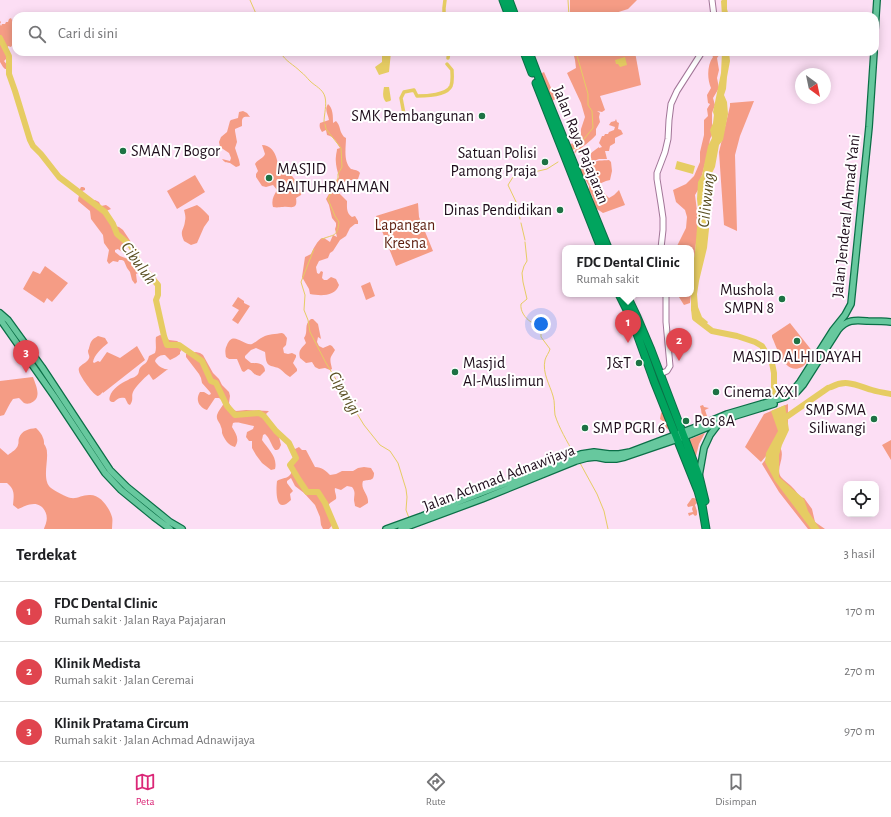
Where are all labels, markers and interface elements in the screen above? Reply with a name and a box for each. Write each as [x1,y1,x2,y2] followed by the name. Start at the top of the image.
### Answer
[12,12,879,56] search box
[26,23,48,45] icon: search
[58,26,118,41] text: Cari di sini
[795,68,831,104] north arrow
[549,84,612,206] street label: Jalan Raya Pajajaran
[351,108,474,124] place label: SMK Pembangunan
[477,111,487,121] marker: SMK Pembangunan
[829,133,863,299] street label: Jalan Jenderal Ahmad Yani
[131,143,221,159] place label: SMAN 7 Bogor
[451,145,537,180] place label: Satuan Polisi Pamong Praja
[118,146,128,156] marker: SMAN 7 Bogor
[540,157,550,167] marker: Satuan Polisi Pamong Praja
[277,161,390,195] place label: MASJID BAITUHRAHMAN
[695,172,717,228] water label: Ciliwung
[264,173,274,183] marker: MASJID BAITUHRAHMAN
[444,202,552,218] place label: Dinas Pendidikan
[555,205,565,215] marker: Dinas Pendidikan
[375,217,435,251] park label: Lapangan Kresna
[118,239,160,287] water label: Cibuluh
[562,245,694,297] popup
[576,255,680,270] text: FDC Dental Clinic
[576,273,639,286] text: Rumah sakit
[720,282,774,316] place label: Mushola SMPN 8
[777,294,787,304] marker: Mushola SMPN 8
[615,310,641,343] pin: 1
[531,314,551,334] your location
[666,328,692,361] pin: 2
[792,336,802,346] marker: MASJID ALHIDAYAH
[13,340,39,373] pin: 3
[732,349,862,365] place label: MASJID ALHIDAYAH
[463,355,544,389] place label: Masjid Al-Muslimun
[607,355,631,371] place label: J&T
[634,358,644,368] marker: J&T
[450,367,460,377] marker: Masjid Al-Muslimun
[325,368,364,419] water label: Ciparigi
[724,384,798,400] place label: Cinema XXI
[711,387,721,397] marker: Cinema XXI
[805,402,866,436] place label: SMP SMA Siliwangi
[694,413,735,429] place label: Pos 8A
[869,414,879,424] marker: SMP SMA Siliwangi
[681,416,691,426] marker: Pos 8A
[593,420,665,436] place label: SMP PGRI 6
[580,423,590,433] marker: SMP PGRI 6
[421,442,577,515] street label: Jalan Achmad Adnawijaya
[843,481,879,517] map controls
[843,481,879,517] button: locate
[16,546,76,563] text: Terdekat
[844,548,875,561] text: 3 hasil
[54,596,157,611] text: FDC Dental Clinic
[27,605,31,618] text: 1
[846,605,875,618] text: 170 m
[54,614,226,627] text: Rumah sakit · Jalan Raya Pajajaran
[54,656,141,671] text: Klinik Medista
[26,665,32,678] text: 2
[844,665,875,678] text: 270 m
[54,674,194,687] text: Rumah sakit · Jalan Ceremai
[54,716,189,731] text: Klinik Pratama Circum
[26,725,32,738] text: 3
[844,725,875,738] text: 970 m
[54,734,255,747] text: Rumah sakit · Jalan Achmad Adnawijaya
[134,771,156,808] tab: Peta
[425,771,447,808] tab: Rute
[715,771,757,808] tab: Disimpan

